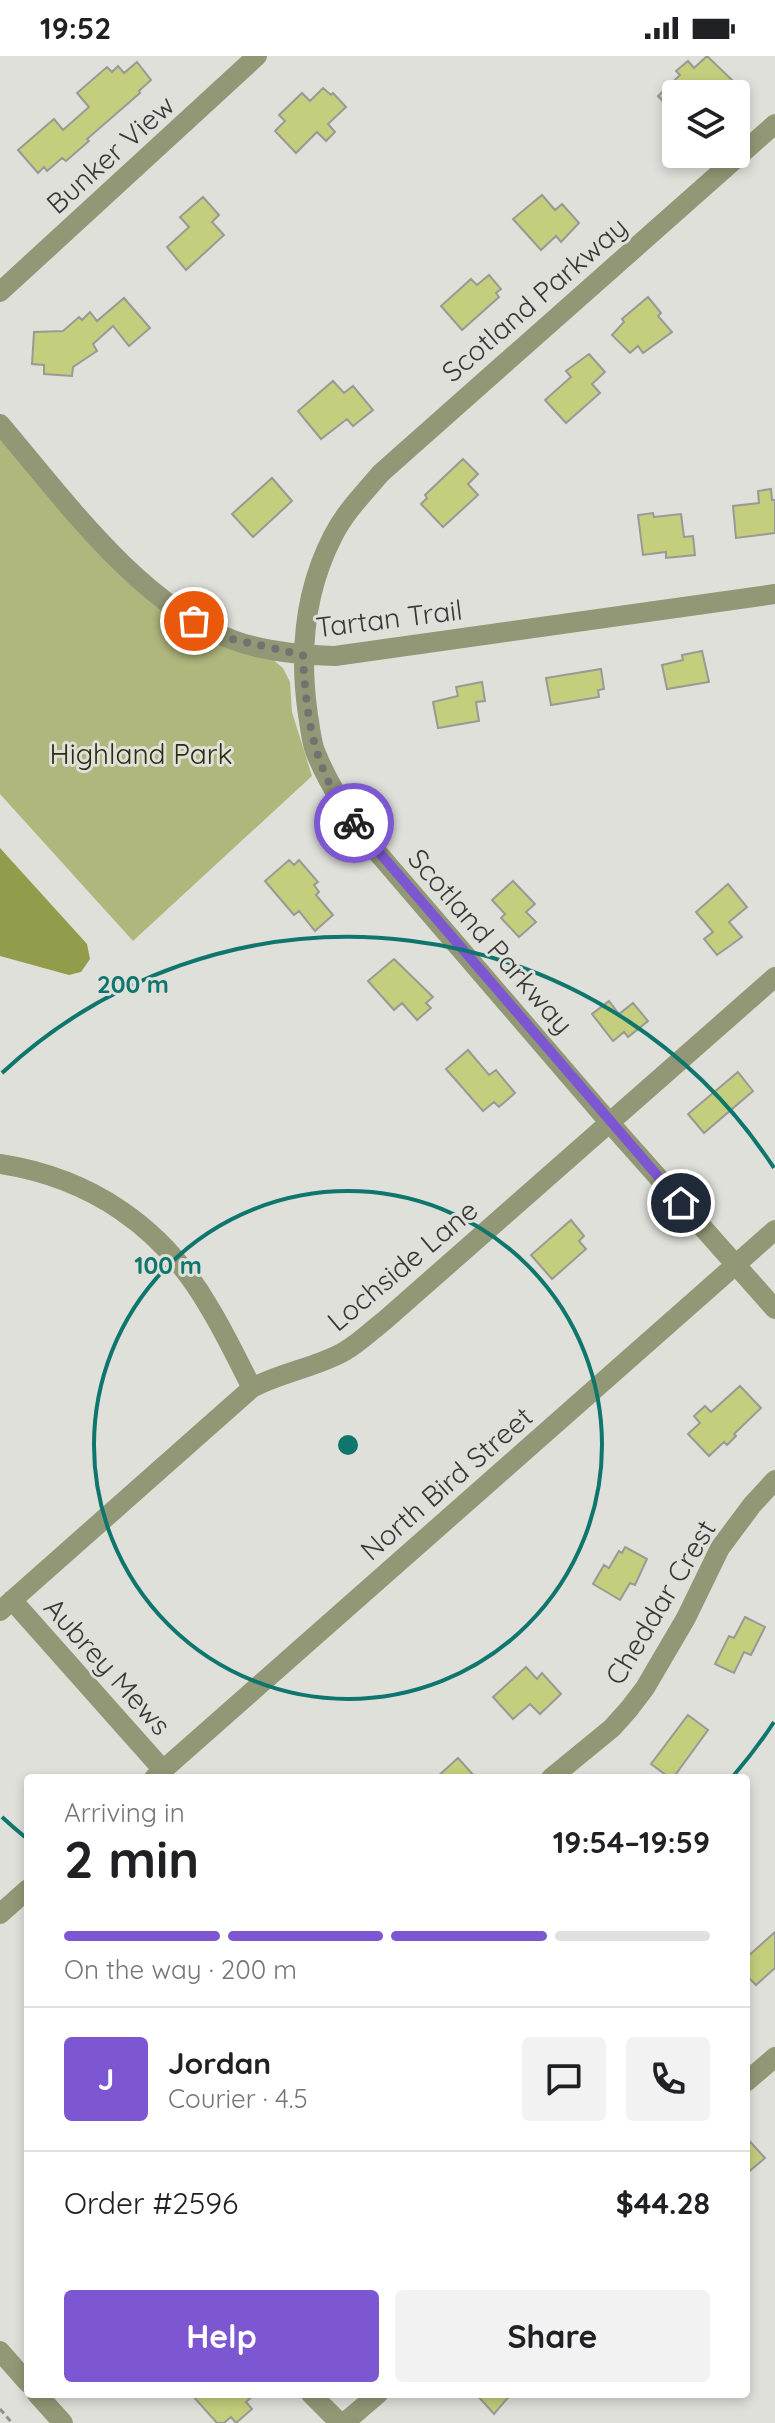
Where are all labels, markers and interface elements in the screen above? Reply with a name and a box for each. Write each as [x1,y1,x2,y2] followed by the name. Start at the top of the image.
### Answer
[40,9,111,47] text: 19:52
[662,80,750,168] map controls
[662,80,750,168] button: layers
[39,87,181,221] street label: Bunker View
[434,209,634,389] street label: Scotland Parkway
[160,587,228,655] pin
[314,592,464,644] street label: Tartan Trail
[172,599,216,643] icon: bag
[49,736,233,771] park label: Highland Park
[314,783,394,863] courier
[332,801,376,845] icon: bike
[401,841,581,1041] street label: Scotland Parkway
[97,969,169,999] text: 200 m
[647,1169,715,1237] pin
[659,1181,703,1225] icon: home
[320,1192,484,1338] street label: Lochside Lane
[134,1250,202,1280] text: 100 m
[353,1399,539,1567] street label: North Bird Street
[334,1431,362,1459] centre of rings
[597,1513,723,1691] street label: Cheddar Crest
[37,1590,179,1742] street label: Aubrey Mews
[64,1796,185,1829] text: Arriving in
[553,1823,710,1861] text: 19:54–19:59
[64,1826,199,1891] text: 2 min
[64,1953,297,1986] text: On the way · 200 m
[522,2037,606,2121] button: chat
[626,2037,710,2121] button: phone
[168,2044,271,2082] text: Jordan
[98,2060,114,2098] text: J
[168,2082,308,2115] text: Courier · 4.5
[64,2184,238,2222] text: Order #2596
[616,2184,710,2222] text: $44.28
[64,2290,379,2382] button: Help
[395,2290,710,2382] button: Share

